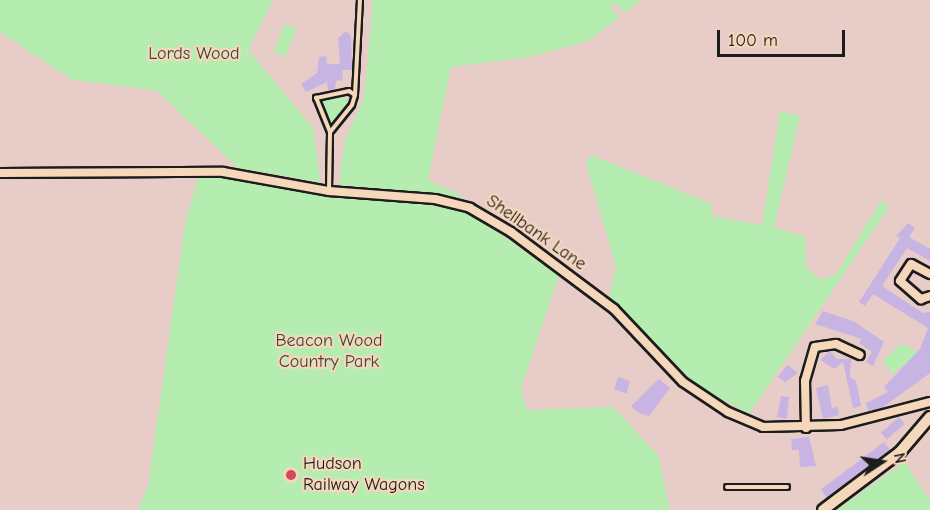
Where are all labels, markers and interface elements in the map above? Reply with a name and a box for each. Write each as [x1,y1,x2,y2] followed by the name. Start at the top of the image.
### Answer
[720,18,848,56] scale bar
[728,30,778,51] text: 100 m
[148,43,240,65] park label: Lords Wood
[482,191,590,275] street label: Shellbank Lane
[275,331,383,374] park label: Beacon Wood Country Park
[852,432,912,492] north arrow
[890,451,909,465] text: N
[303,454,425,496] place label: Hudson Railway Wagons
[284,468,298,482] marker: Hudson Railway Wagons

